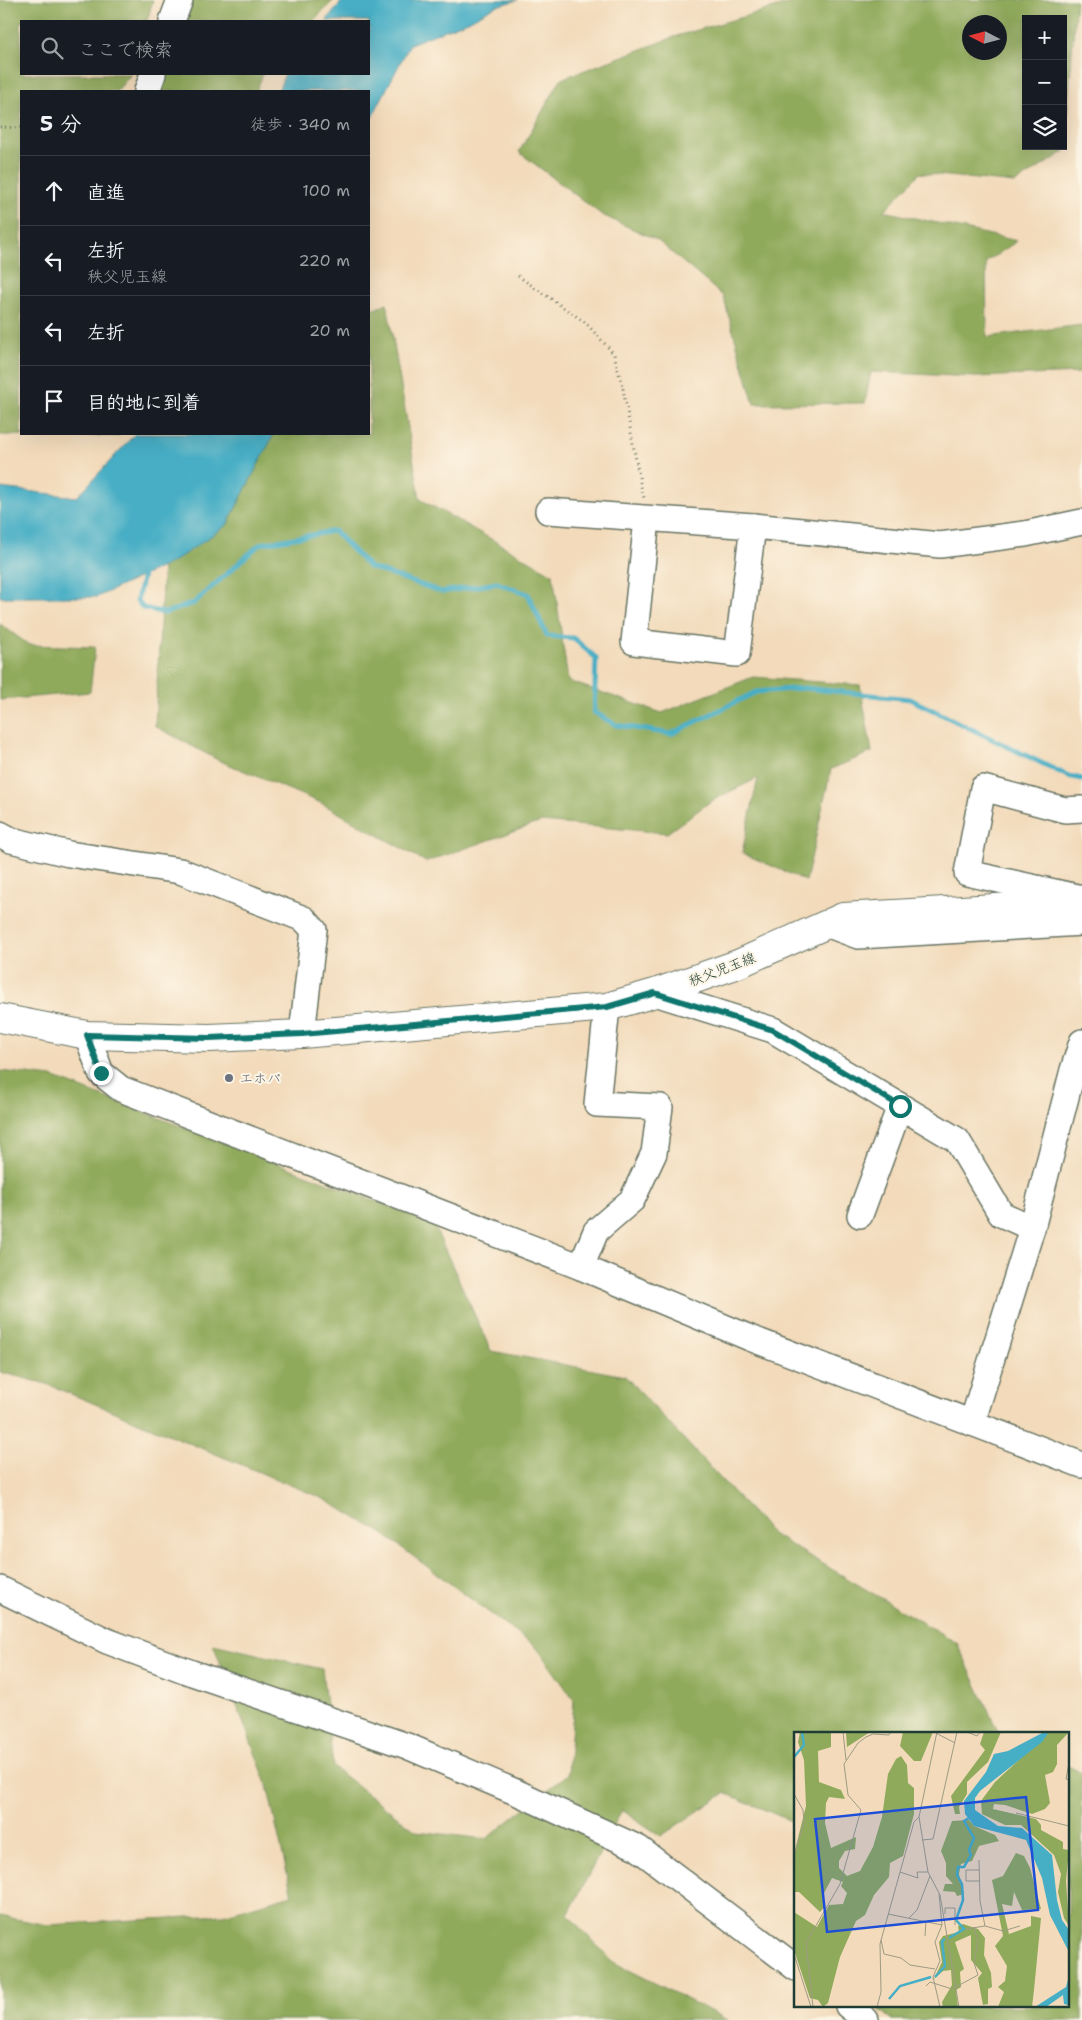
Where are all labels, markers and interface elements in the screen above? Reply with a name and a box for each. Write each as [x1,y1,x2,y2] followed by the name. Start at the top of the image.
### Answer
[962,15,1007,60] north arrow
[1022,15,1067,150] map controls
[1022,15,1067,60] button: +
[20,20,370,75] search box
[38,34,66,62] icon: search
[78,37,173,62] text: ここで検索
[1022,60,1067,105] button: −
[1022,105,1067,150] button: layers
[40,110,81,138] text: 5 分
[250,114,350,135] text: 徒歩 · 340 m
[40,177,68,205] icon: ahead
[87,180,125,205] text: 直進
[302,180,350,201] text: 100 m
[87,238,125,263] text: 左折
[40,247,68,275] icon: left
[298,250,350,271] text: 220 m
[87,266,167,287] text: 秩父児玉線
[40,317,68,345] icon: left
[87,320,125,345] text: 左折
[309,320,350,341] text: 20 m
[40,387,68,415] icon: arrive
[87,390,201,415] text: 目的地に到着
[686,948,758,990] street label: 秩父児玉線
[90,1062,113,1085] route end
[239,1069,281,1087] place label: エホバ
[223,1072,235,1084] marker: エホバ
[889,1095,912,1118] route start
[794,1732,1070,2008] inset map

